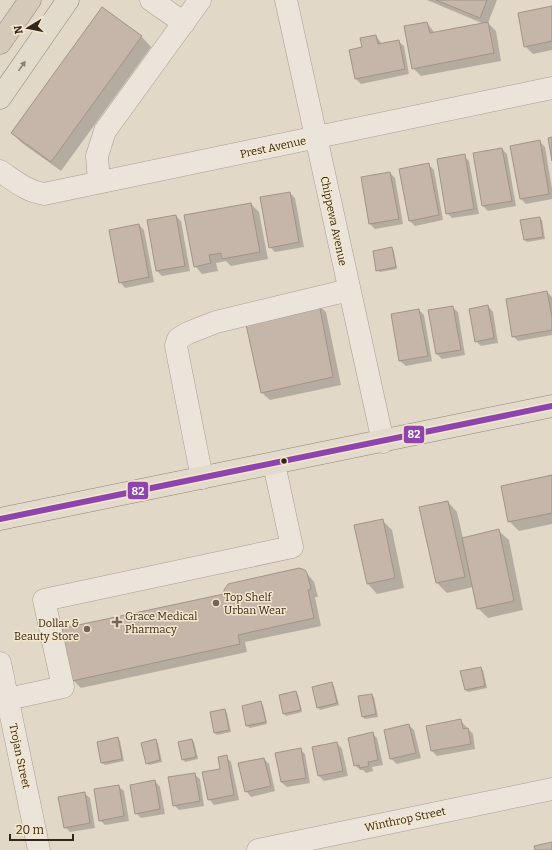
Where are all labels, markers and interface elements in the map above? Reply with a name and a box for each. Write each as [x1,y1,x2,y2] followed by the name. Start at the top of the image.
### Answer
[8,8,48,48] north arrow
[11,24,26,35] text: N
[18,61,26,71] one-way arrow
[239,134,307,161] street label: Prest Avenue
[318,175,349,267] street label: Chippewa Avenue
[403,425,425,444] line badge: 82
[408,428,420,441] text: 82
[279,456,289,466] unlabelled marker
[127,481,149,500] line badge: 82
[132,485,144,498] text: 82
[224,591,286,617] place label: Top Shelf Urban Wear
[211,598,221,608] marker: Top Shelf Urban Wear
[125,610,197,636] place label: Grace Medical Pharmacy
[14,617,79,643] place label: Dollar & Beauty Store
[112,617,122,627] marker: Grace Medical Pharmacy
[82,624,92,634] marker: Dollar & Beauty Store
[6,722,33,790] street label: Trojan Street
[363,805,447,834] street label: Winthrop Street
[10,816,73,842] scale bar
[16,823,45,837] text: 20 m

